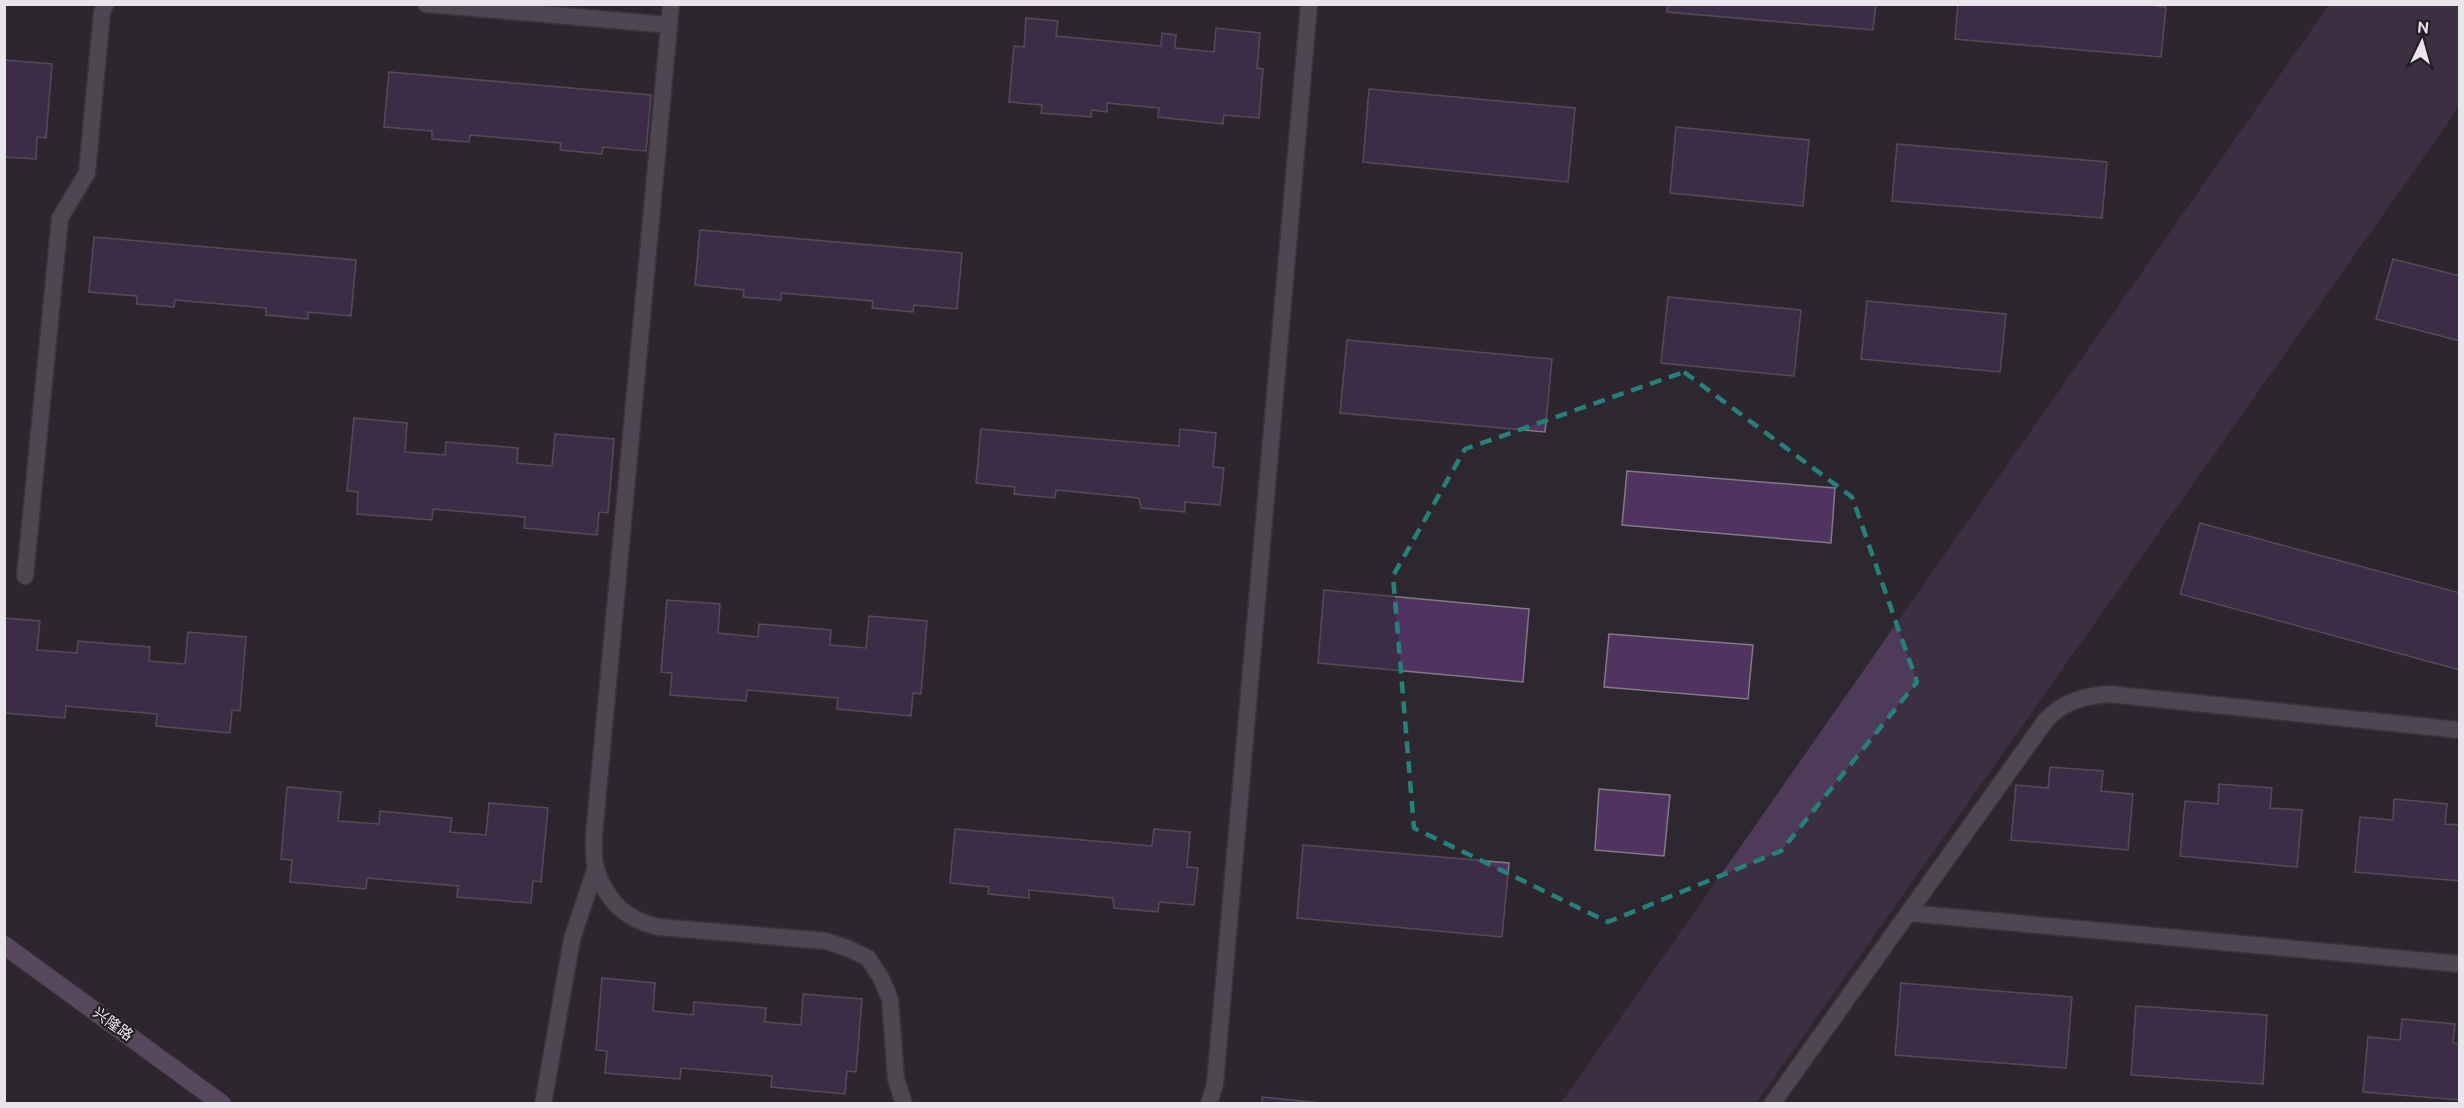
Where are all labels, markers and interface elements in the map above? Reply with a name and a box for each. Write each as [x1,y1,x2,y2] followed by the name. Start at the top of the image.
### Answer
[2392,12,2452,72] north arrow
[2417,18,2430,37] text: N
[90,1003,136,1044] street label: 兴隆路

